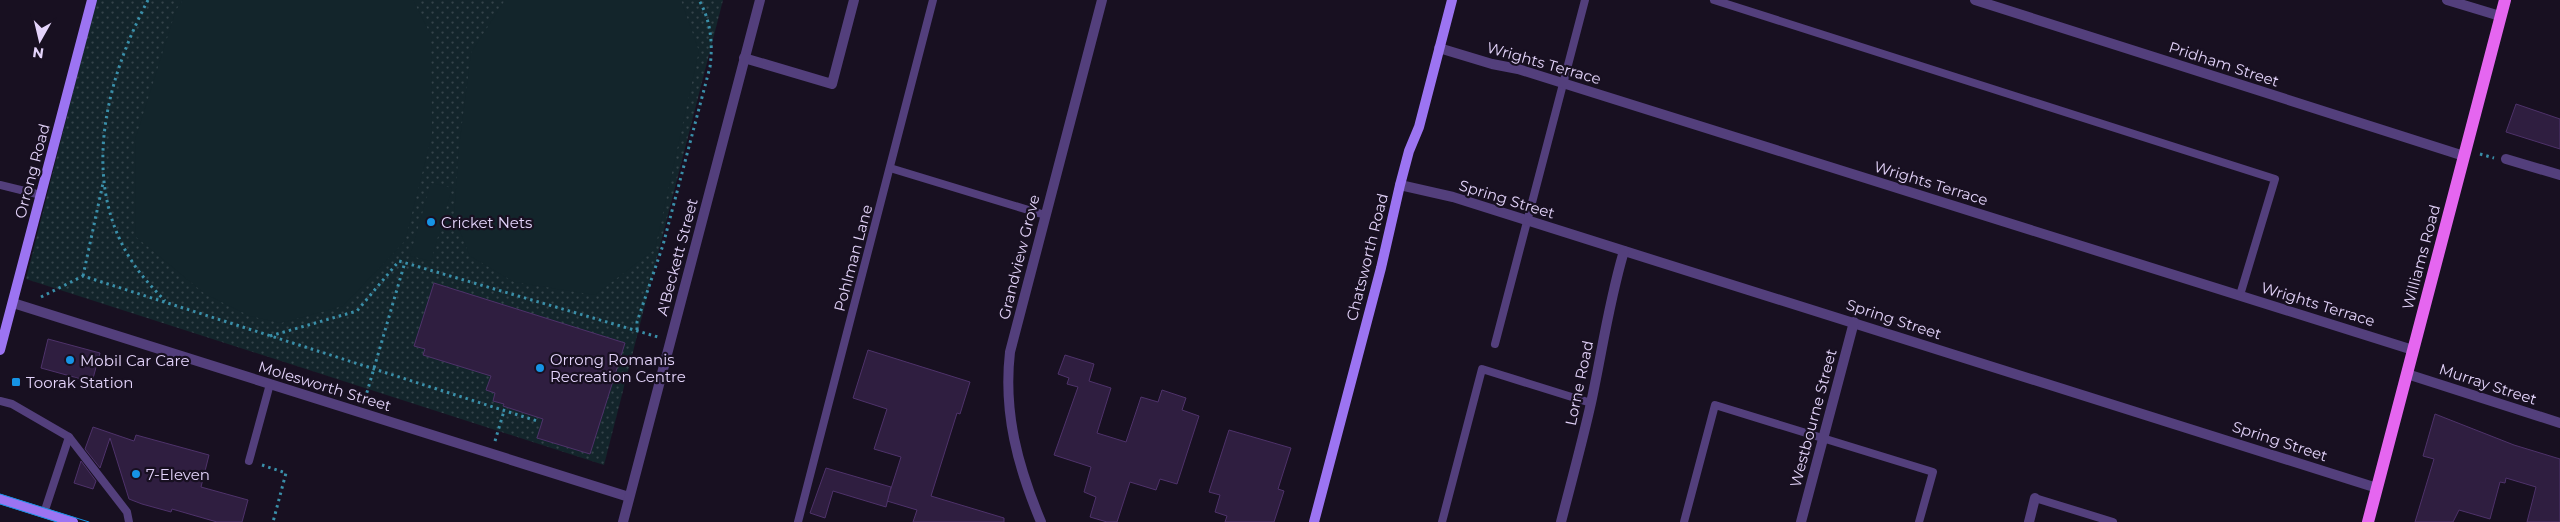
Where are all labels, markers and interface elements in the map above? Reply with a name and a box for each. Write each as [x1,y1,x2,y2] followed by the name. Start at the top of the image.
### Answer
[15,15,65,65] north arrow
[2167,37,2281,91] street label: Pridham Street
[1485,38,1603,88] street label: Wrights Terrace
[31,43,45,63] text: N
[10,122,54,220] street label: Orrong Road
[1872,157,1990,209] street label: Wrights Terrace
[1457,175,1557,223] street label: Spring Street
[1342,191,1392,323] street label: Chatsworth Road
[994,193,1044,321] street label: Grandview Grove
[652,196,702,318] street label: A'Beckett Street
[830,202,876,314] street label: Pohlman Lane
[2398,202,2444,312] street label: Williams Road
[441,213,532,232] place label: Cricket Nets
[425,216,437,228] marker: Cricket Nets
[2259,278,2377,330] street label: Wrights Terrace
[1844,295,1944,343] street label: Spring Street
[1561,339,1597,427] street label: Lorne Road
[1785,347,1841,489] street label: Westbourne Street
[550,350,686,386] place label: Orrong Romanis Recreation Centre
[80,351,189,370] place label: Mobil Car Care
[64,354,76,366] marker: Mobil Car Care
[256,357,394,415] street label: Molesworth Street
[2437,359,2539,409] street label: Murray Street
[534,362,546,374] marker: Orrong Romanis Recreation Centre
[26,373,133,392] place label: Toorak Station
[10,376,22,388] marker: Toorak Station
[2230,417,2330,465] street label: Spring Street
[146,465,210,484] place label: 7-Eleven
[130,468,142,480] marker: 7-Eleven

